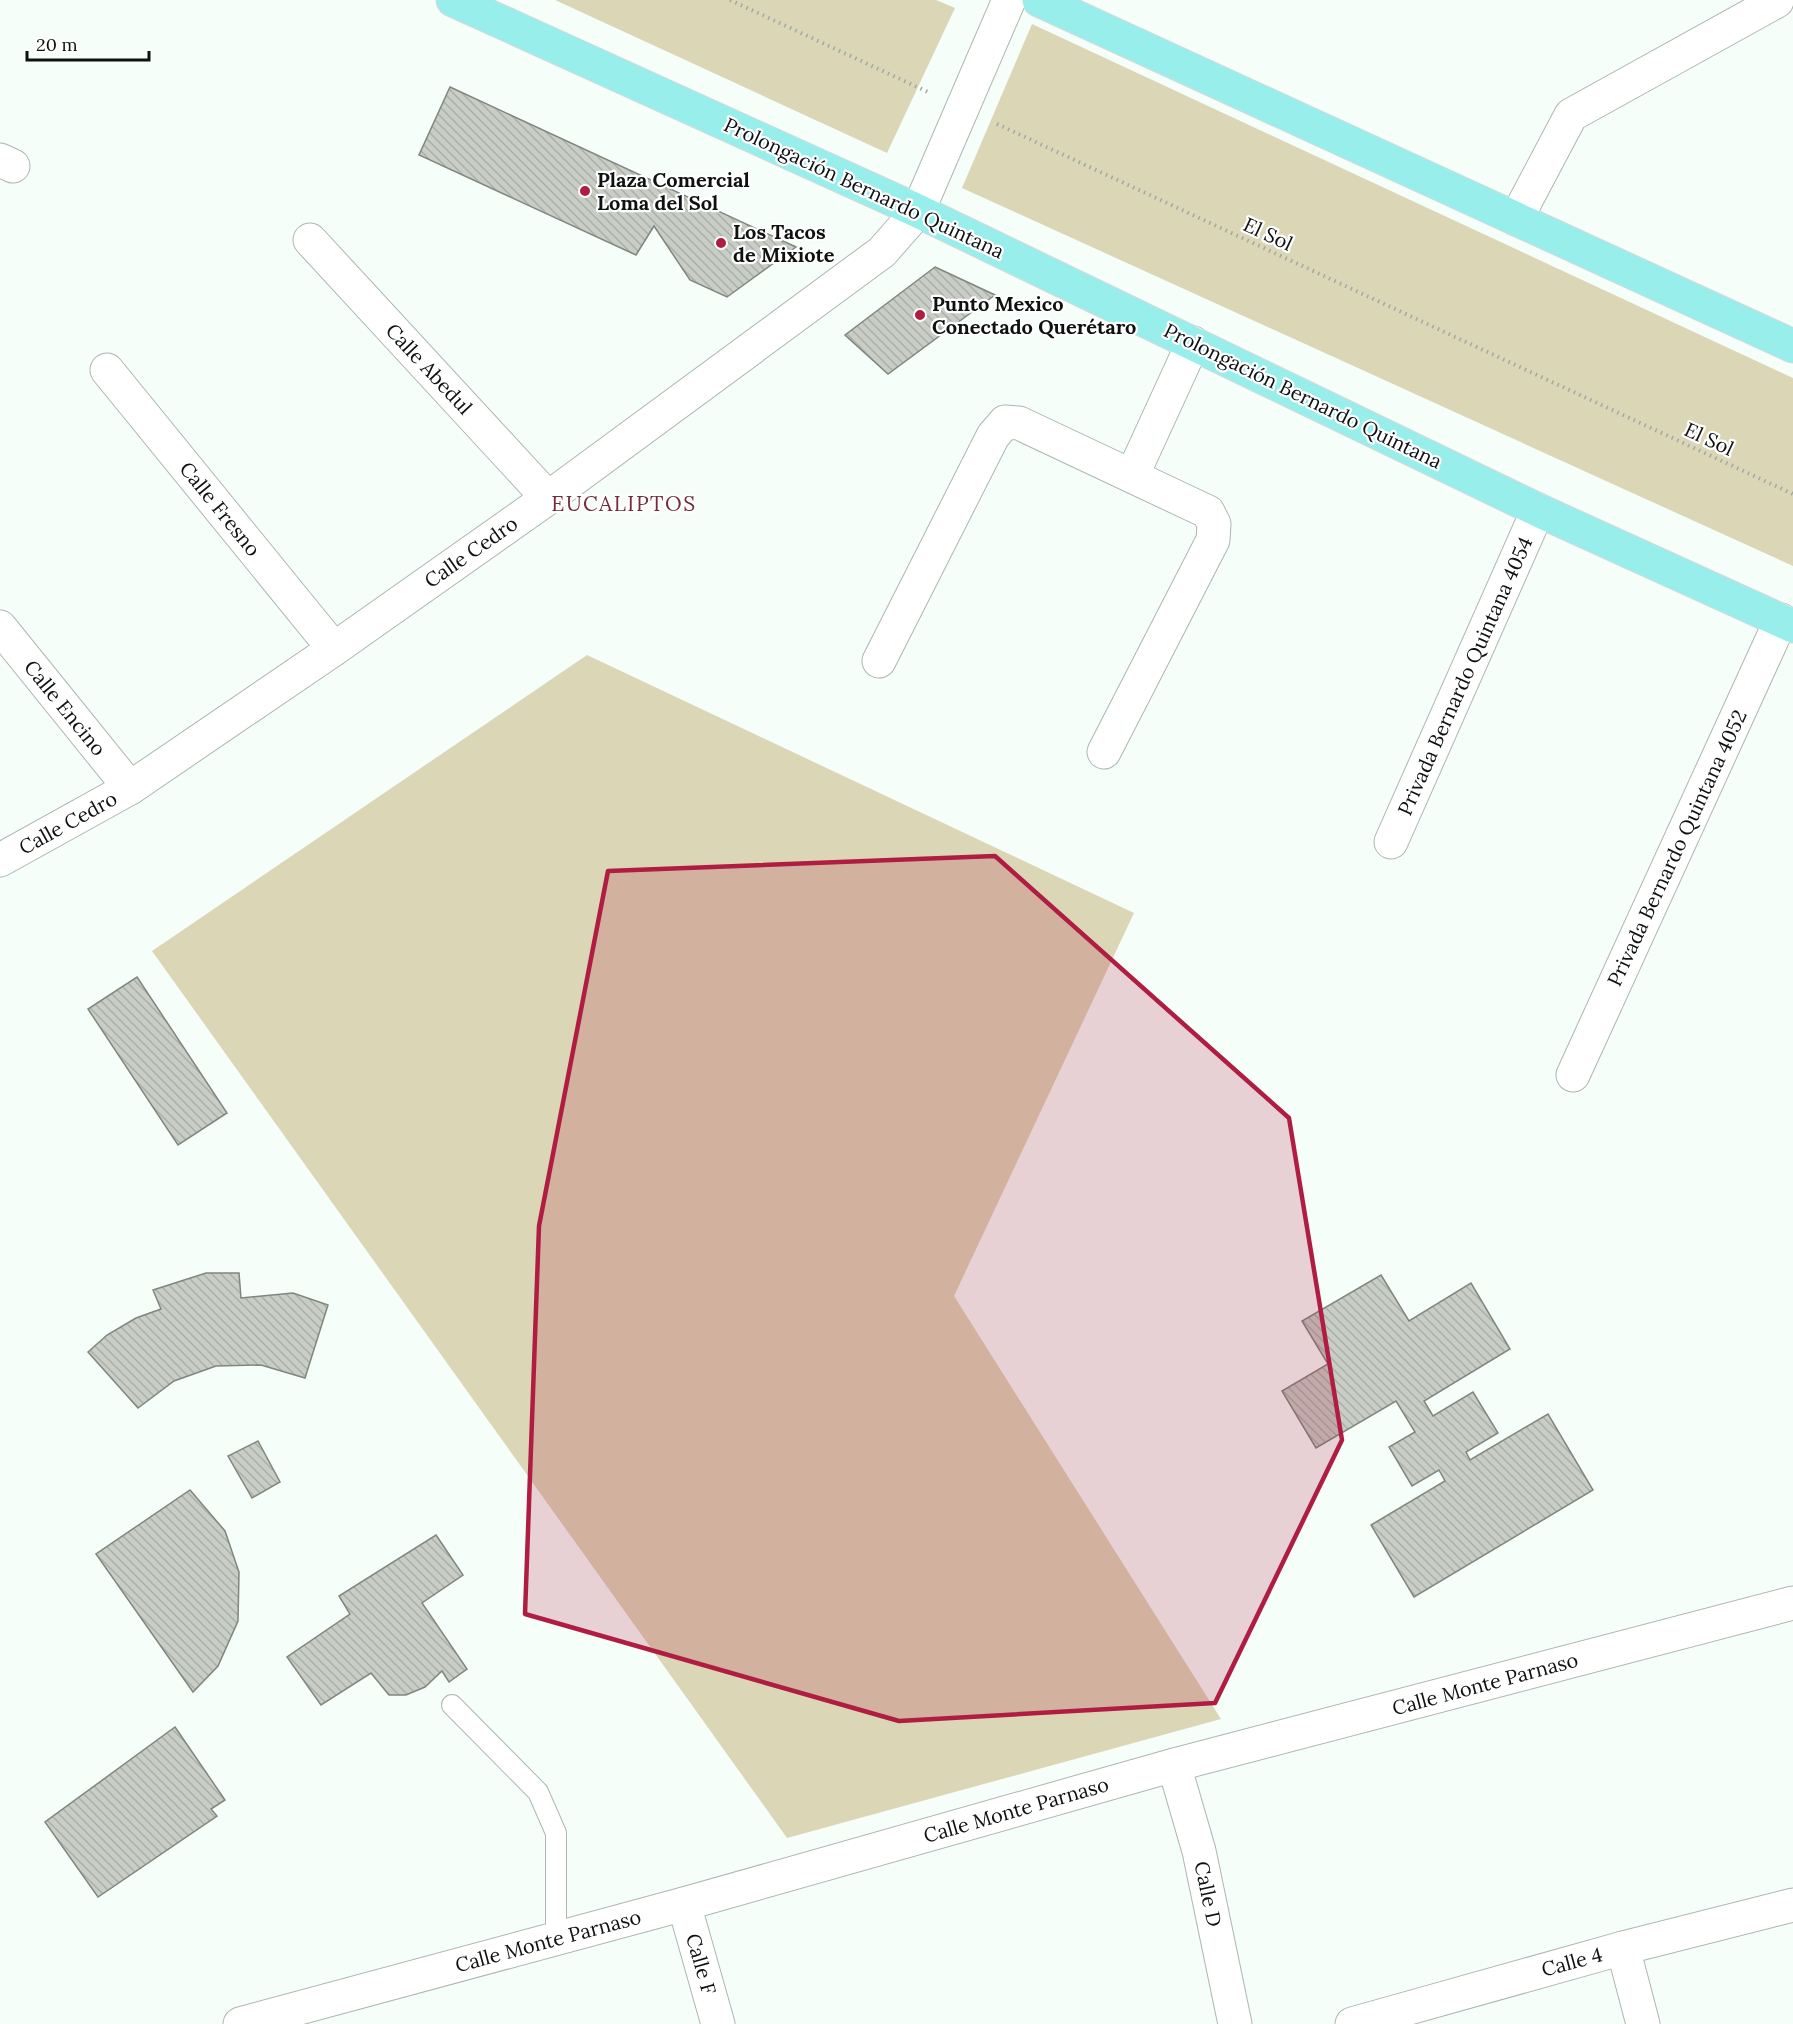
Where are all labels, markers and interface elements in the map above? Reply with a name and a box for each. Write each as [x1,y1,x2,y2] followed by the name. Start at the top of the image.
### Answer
[27,24,148,62] scale bar
[36,33,78,56] text: 20 m
[720,112,1008,264] street label: Prolongación Bernardo Quintana
[597,167,750,215] place label: Plaza Comercial Loma del Sol
[578,184,592,198] marker: Plaza Comercial Loma del Sol
[1240,211,1297,256] street label: El Sol
[733,219,835,267] place label: Los Tacos de Mixiote
[714,236,728,250] marker: Los Tacos de Mixiote
[932,291,1136,339] place label: Punto Mexico Conectado Querétaro
[913,308,927,322] marker: Punto Mexico Conectado Querétaro
[1160,317,1446,474] street label: Prolongación Bernardo Quintana
[381,318,478,419] street label: Calle Abedul
[1681,416,1738,461] street label: El Sol
[175,456,266,561] street label: Calle Fresno
[551,490,697,517] district label: EUCALIPTOS
[419,510,522,593] street label: Calle Cedro
[1392,533,1537,819] street label: Privada Bernardo Quintana 4054
[19,655,112,761] street label: Calle Encino
[1601,706,1752,990] street label: Privada Bernardo Quintana 4052
[14,785,121,860] street label: Calle Cedro
[1389,1647,1581,1720] street label: Calle Monte Parnaso
[920,1771,1111,1848] street label: Calle Monte Parnaso
[1189,1859,1228,1929] street label: Calle D
[452,1904,644,1977] street label: Calle Monte Parnaso
[681,1930,722,1997] street label: Calle F
[1539,1941,1605,1982] street label: Calle 4

